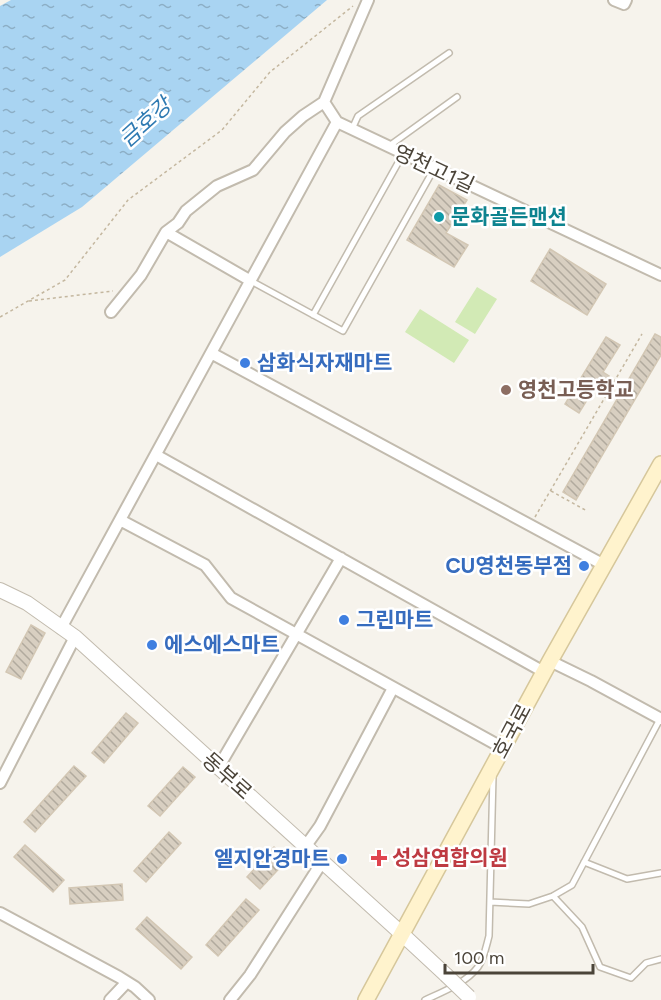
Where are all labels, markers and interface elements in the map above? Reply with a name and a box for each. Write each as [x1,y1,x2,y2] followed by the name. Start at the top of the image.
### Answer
[114,90,179,153] water label: 금호강
[390,139,478,198] street label: 영천고1길
[451,204,567,229] place label: 문화골든맨션
[432,210,446,224] marker: 문화골든맨션
[257,350,392,375] place label: 삼화식자재마트
[238,356,252,370] marker: 삼화식자재마트
[518,377,634,402] place label: 영천고등학교
[499,383,513,397] marker: 영천고등학교
[445,553,572,578] place label: CU영천동부점
[577,559,591,573] marker: CU영천동부점
[356,607,433,632] place label: 그린마트
[337,613,351,627] marker: 그린마트
[164,632,280,657] place label: 에스에스마트
[145,638,159,652] marker: 에스에스마트
[487,699,536,762] street label: 호국로
[197,747,257,804] street label: 동부로
[392,845,508,870] place label: 성삼연합의원
[214,846,330,871] place label: 엘지안경마트
[370,849,388,867] marker: 성삼연합의원
[335,852,349,866] marker: 엘지안경마트
[445,937,594,975] scale bar
[454,947,504,969] text: 100 m

